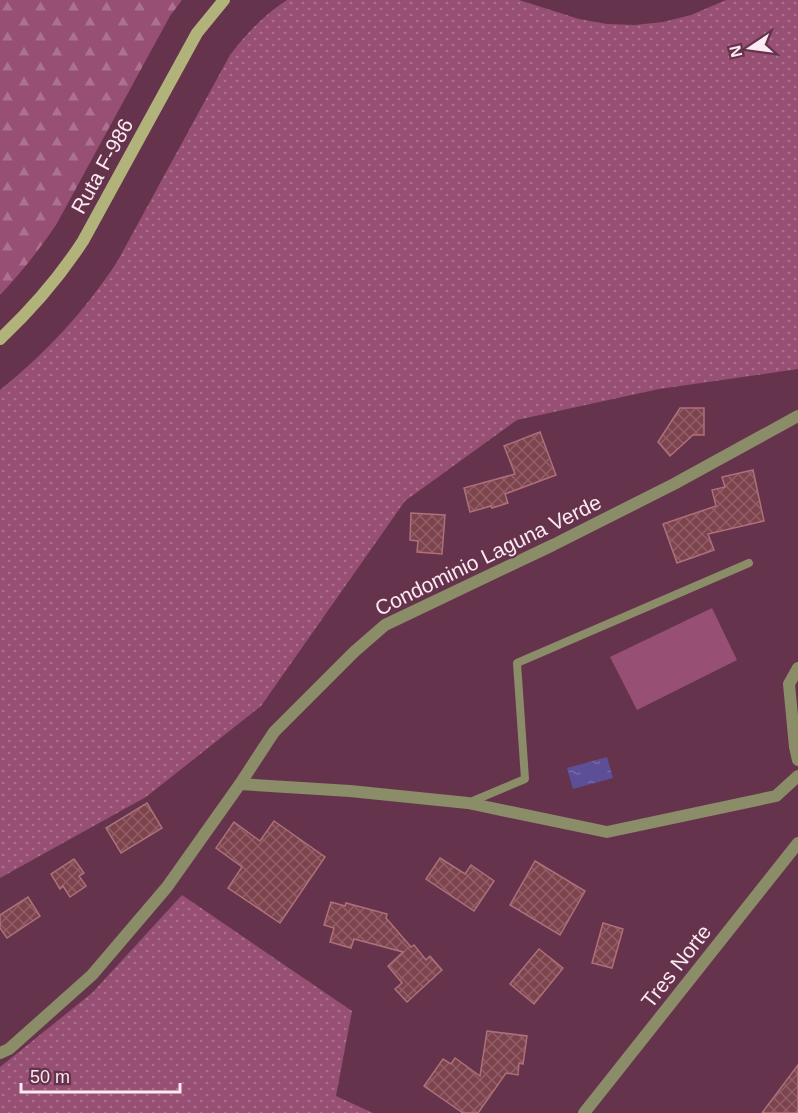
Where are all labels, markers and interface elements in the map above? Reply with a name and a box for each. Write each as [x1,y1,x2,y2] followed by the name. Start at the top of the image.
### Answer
[720,18,780,78] north arrow
[726,44,745,59] text: N
[66,114,138,218] street label: Ruta F-986
[371,490,605,620] street label: Condominio Laguna Verde
[637,920,715,1012] street label: Tres Norte
[21,1056,180,1094] scale bar
[30,1067,70,1087] text: 50 m

